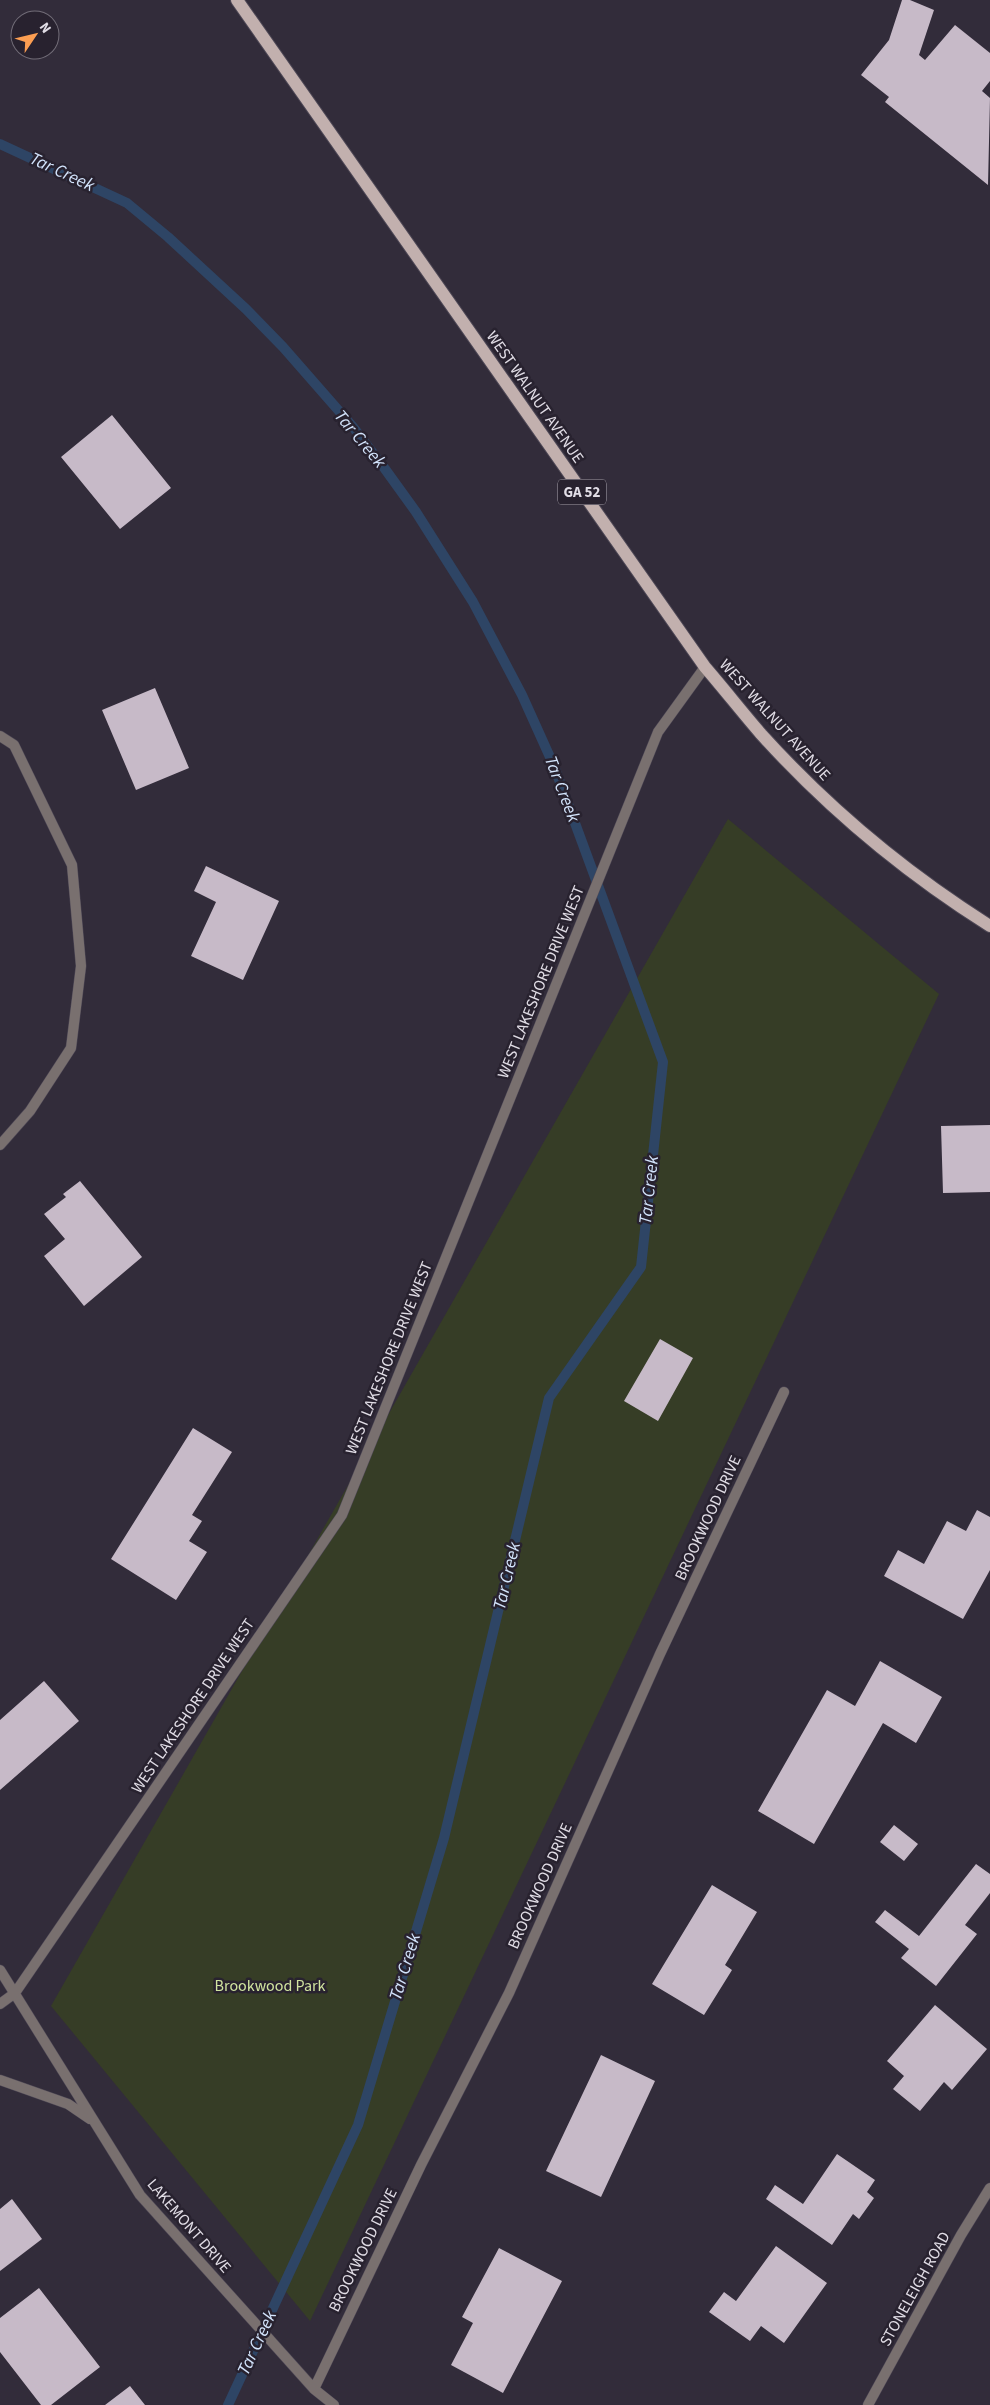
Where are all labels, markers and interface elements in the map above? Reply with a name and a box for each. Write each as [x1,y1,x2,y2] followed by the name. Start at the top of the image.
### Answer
[10,10,60,60] north arrow
[34,19,56,38] text: N
[25,146,99,198] water label: Tar Creek
[481,326,589,468] street label: WEST WALNUT AVENUE
[328,405,392,474] water label: Tar Creek
[558,480,606,504] road number: GA 52
[714,654,836,786] street label: WEST WALNUT AVENUE
[538,752,586,826] water label: Tar Creek
[492,882,590,1082] street label: WEST LAKESHORE DRIVE WEST
[633,1154,665,1226] water label: Tar Creek
[340,1258,438,1458] street label: WEST LAKESHORE DRIVE WEST
[669,1452,747,1584] street label: BROOKWOOD DRIVE
[487,1539,527,1612] water label: Tar Creek
[126,1614,260,1798] street label: WEST LAKESHORE DRIVE WEST
[502,1820,578,1952] street label: BROOKWOOD DRIVE
[383,1930,427,2004] water label: Tar Creek
[215,1975,326,1997] park label: Brookwood Park
[142,2174,236,2278] street label: LAKEMONT DRIVE
[323,2184,403,2316] street label: BROOKWOOD DRIVE
[874,2228,956,2350] street label: STONELEIGH ROAD
[231,2306,283,2380] water label: Tar Creek

